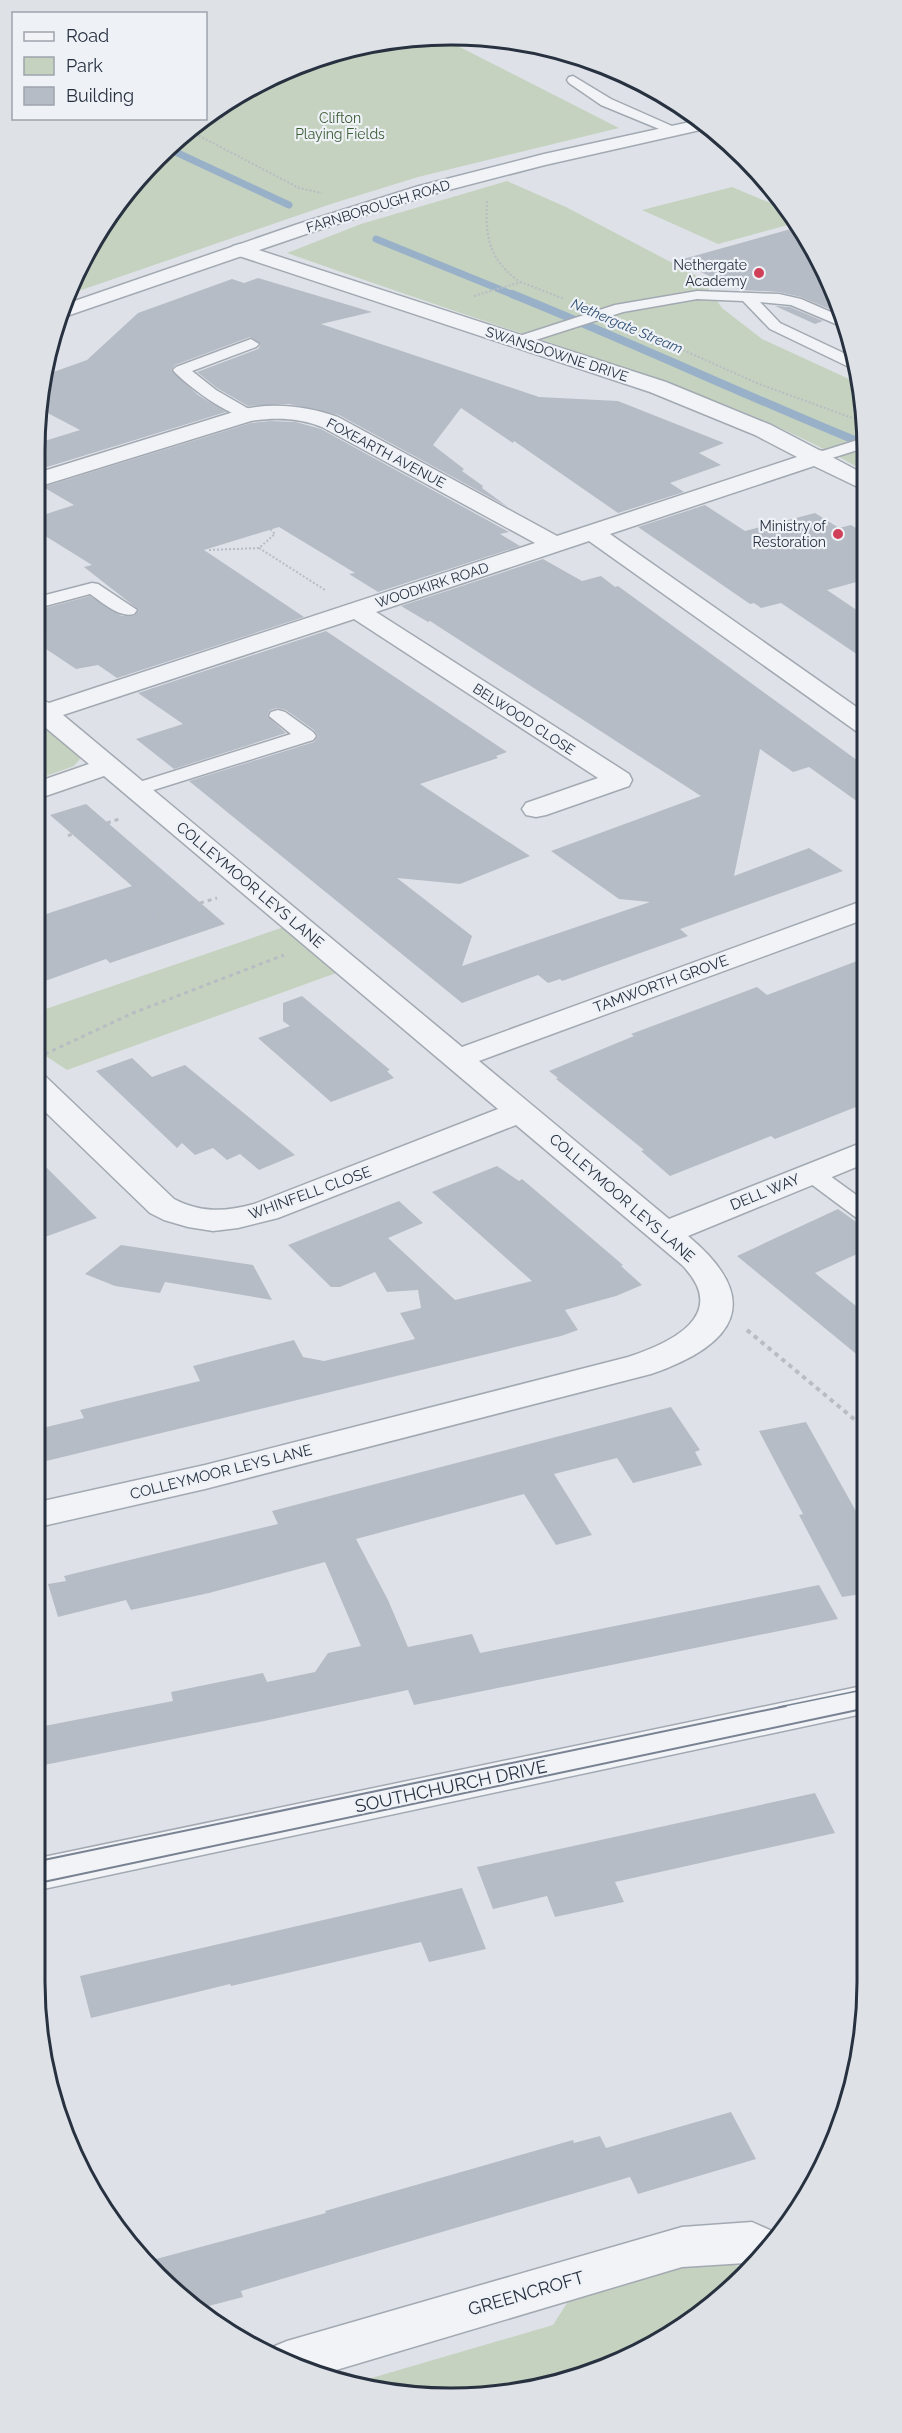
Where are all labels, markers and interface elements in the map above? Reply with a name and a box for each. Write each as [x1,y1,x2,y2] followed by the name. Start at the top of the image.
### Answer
[12,12,207,120] legend
[66,25,109,46] text: Road
[66,55,103,76] text: Park
[66,85,134,106] text: Building
[295,110,385,142] park label: Clifton Playing Fields
[304,176,452,236] street label: FARNBOROUGH ROAD
[673,257,747,289] place label: Nethergate Academy
[752,266,766,280] marker: Nethergate Academy
[569,295,685,357] water label: Nethergate Stream
[484,323,630,385] street label: SWANSDOWNE DRIVE
[324,415,448,491] street label: FOXEARTH AVENUE
[753,518,827,550] place label: Ministry of Restoration
[831,527,845,541] marker: Ministry of Restoration
[373,559,491,611] street label: WOODKIRK ROAD
[470,680,578,758] street label: BELWOOD CLOSE
[173,818,327,952] street label: COLLEYMOOR LEYS LANE
[591,951,731,1017] street label: TAMWORTH GROVE
[546,1130,698,1266] street label: COLLEYMOOR LEYS LANE
[246,1162,374,1224] street label: WHINFELL CLOSE
[727,1170,803,1214] street label: DELL WAY
[128,1441,314,1503] street label: COLLEYMOOR LEYS LANE
[353,1755,549,1817] street label: SOUTHCHURCH DRIVE
[466,2266,586,2320] street label: GREENCROFT

